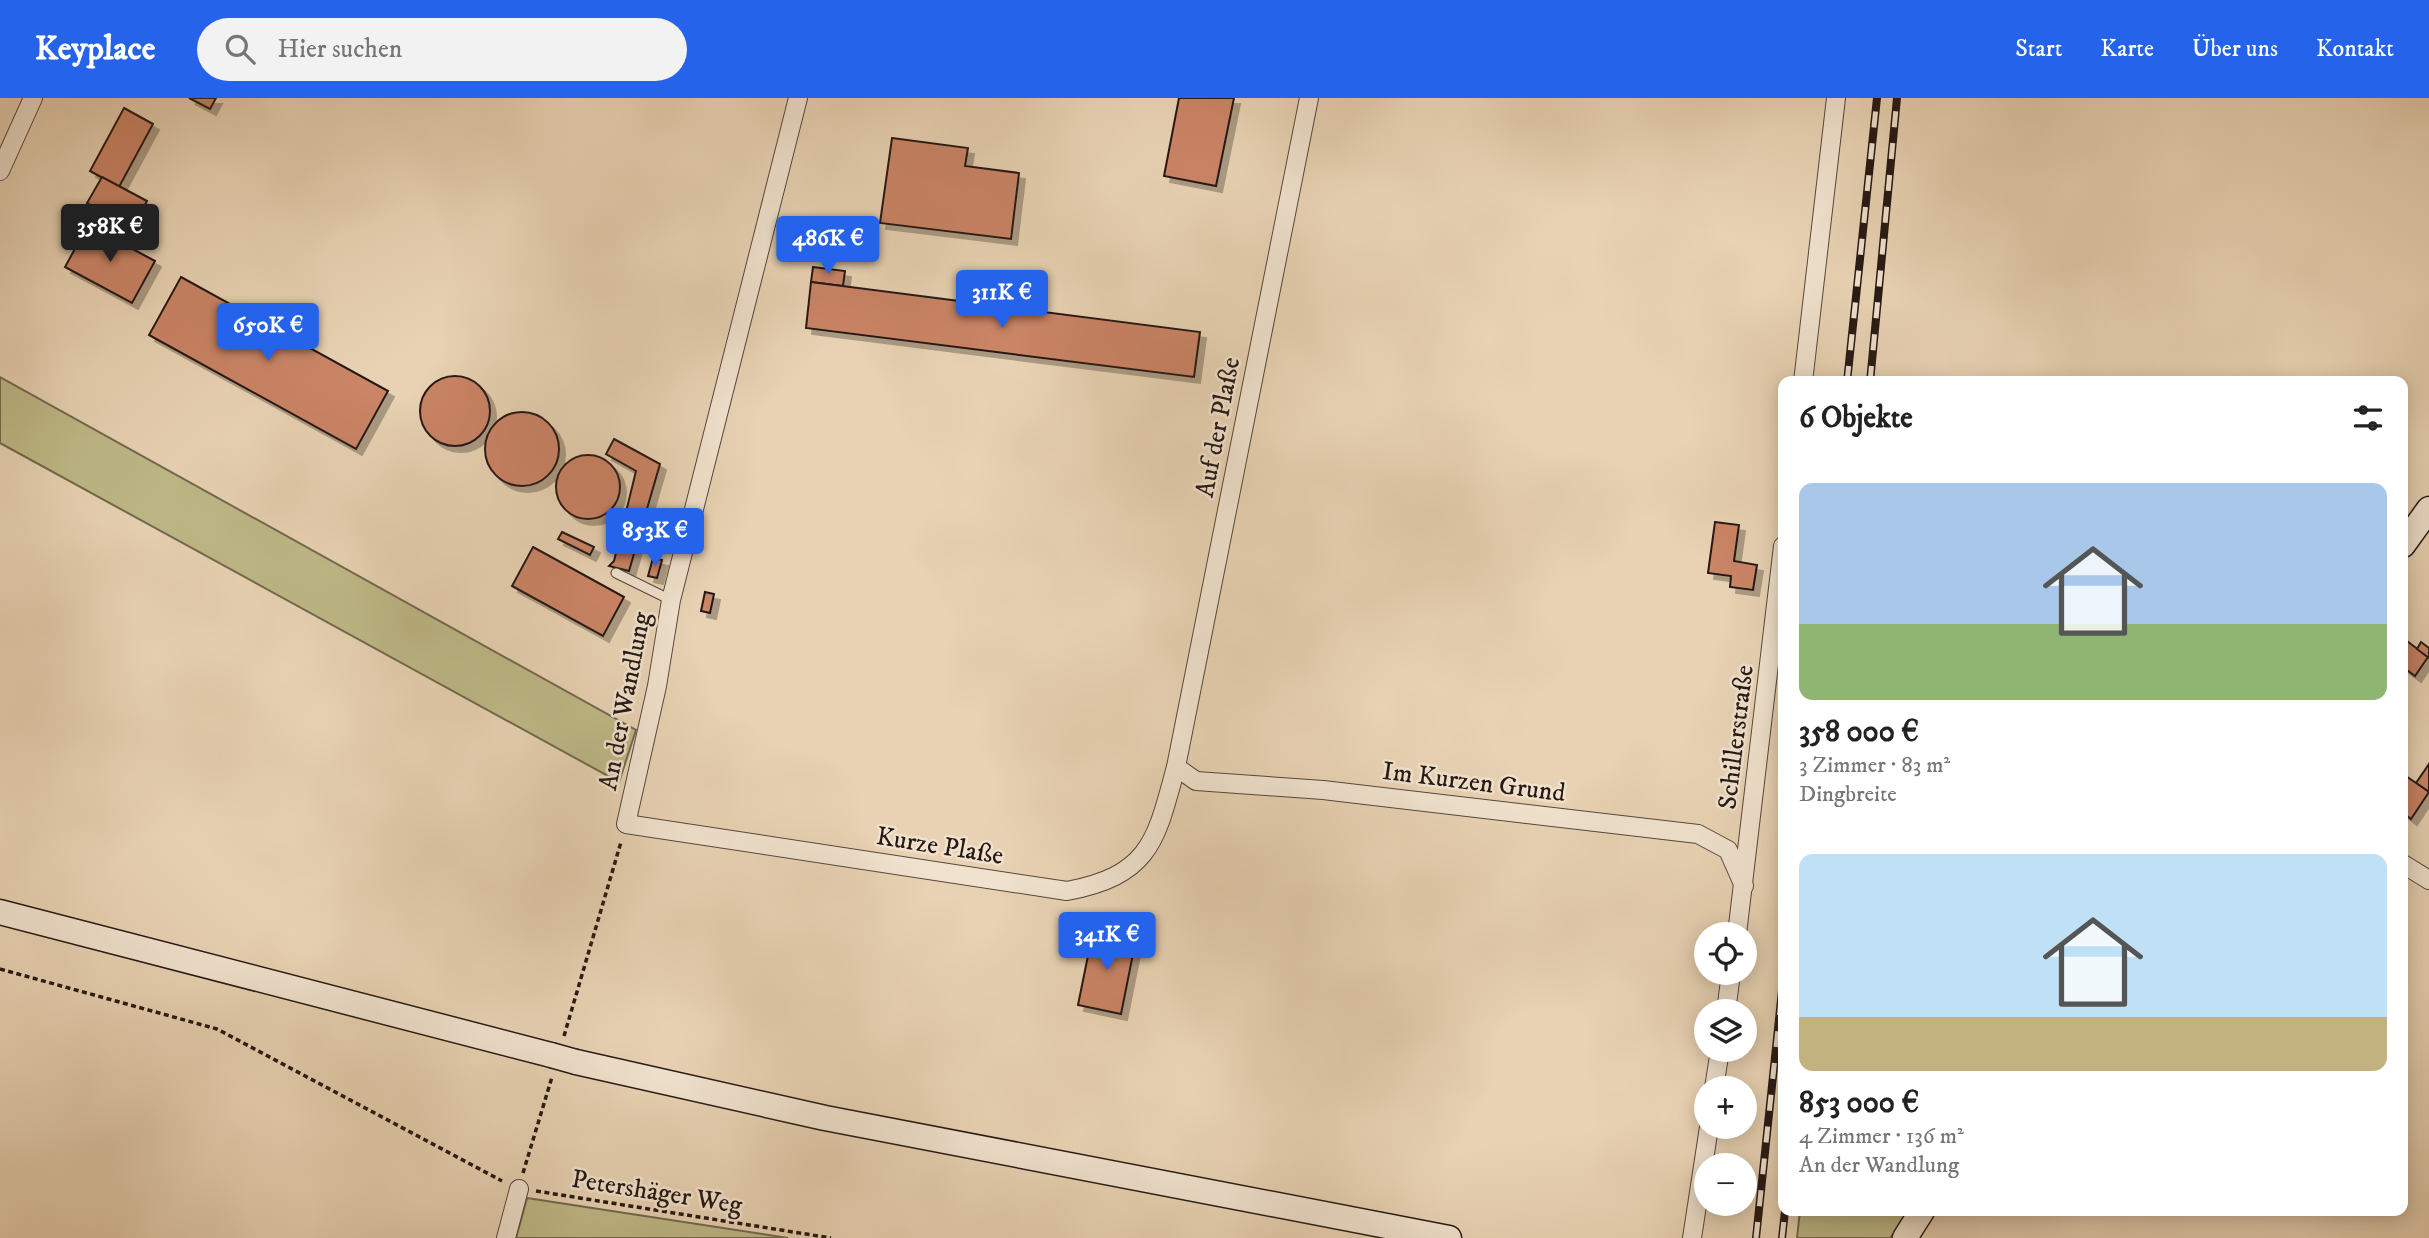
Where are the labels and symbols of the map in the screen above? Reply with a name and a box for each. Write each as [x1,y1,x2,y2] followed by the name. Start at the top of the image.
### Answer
[53,204,167,264] pin: 358K €
[771,216,885,276] pin: 486K €
[945,271,1059,330] pin: 311K €
[211,303,325,363] pin: 650K €
[1189,354,1248,500] street label: Auf der Plaße
[598,508,712,568] pin: 853K €
[592,609,659,793] street label: An der Wandlung
[1711,663,1762,811] street label: Schillerstraße
[1380,755,1567,810] street label: Im Kurzen Grund
[874,820,1006,873] street label: Kurze Plaße
[1050,912,1164,972] pin: 341K €
[569,1163,745,1222] street label: Petershäger Weg

